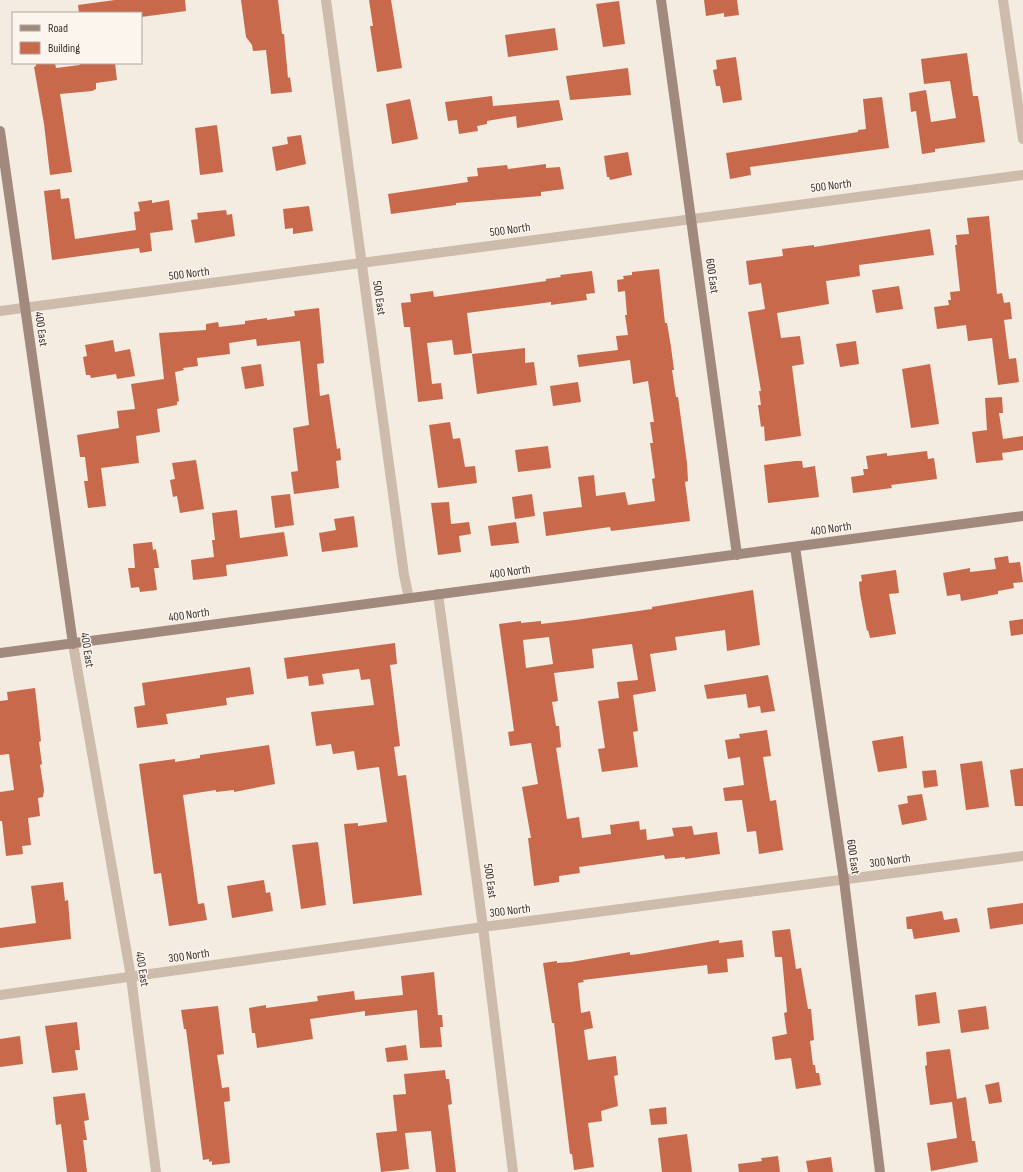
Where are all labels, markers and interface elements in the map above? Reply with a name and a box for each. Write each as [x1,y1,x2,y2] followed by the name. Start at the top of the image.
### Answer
[12,12,142,64] legend
[48,21,68,36] text: Road
[48,41,80,56] text: Building
[810,176,852,196] street label: 500 North
[489,220,531,240] street label: 500 North
[702,258,722,295] street label: 600 East
[168,264,210,284] street label: 500 North
[369,280,389,317] street label: 500 East
[31,311,51,348] street label: 400 East
[810,519,852,539] street label: 400 North
[489,562,531,582] street label: 400 North
[168,605,210,625] street label: 400 North
[77,632,97,669] street label: 400 East
[843,839,863,876] street label: 600 East
[869,851,911,871] street label: 300 North
[480,863,500,900] street label: 500 East
[489,901,531,921] street label: 300 North
[168,946,210,966] street label: 300 North
[132,951,152,988] street label: 400 East

